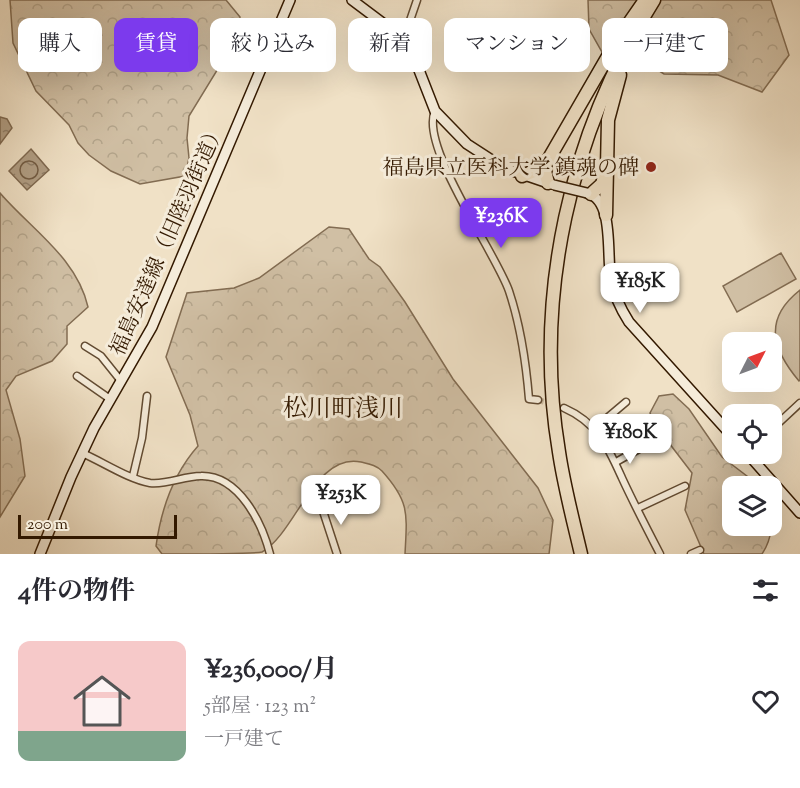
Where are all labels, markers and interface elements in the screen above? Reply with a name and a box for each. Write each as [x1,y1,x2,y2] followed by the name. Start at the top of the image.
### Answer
[18,18,102,72] chip: 購入
[114,18,198,72] chip: 賃貸
[210,18,336,72] chip: 絞り込み
[348,18,432,72] chip: 新着
[444,18,590,72] chip: マンション
[602,18,728,72] chip: 一戸建て
[104,119,234,361] street label: 福島安達線（旧陸羽街道）
[383,154,639,184] place label: 福島県立医科大学 鎮魂の碑
[644,160,658,174] marker: 福島県立医科大学 鎮魂の碑
[459,198,543,249] pin: ¥236K
[474,203,528,232] text: ¥236K
[598,263,682,314] pin: ¥185K
[615,268,666,297] text: ¥185K
[722,332,782,392] north arrow
[722,332,782,536] map controls
[283,393,403,427] district label: 松川町浅川
[722,404,782,464] button: locate
[588,414,672,465] pin: ¥180K
[603,419,657,448] text: ¥180K
[299,475,383,526] pin: ¥253K
[722,476,782,536] button: layers
[315,480,367,509] text: ¥253K
[18,512,177,540] scale bar
[27,514,68,537] text: 200 m
[18,574,135,611] text: 4件の物件
[749,574,782,607] icon: filters
[204,652,338,689] text: ¥236,000/月
[66,665,138,737] icon: home
[749,685,782,718] icon: heart
[204,693,316,722] text: 5部屋 · 123 m²
[204,726,284,755] text: 一戸建て

